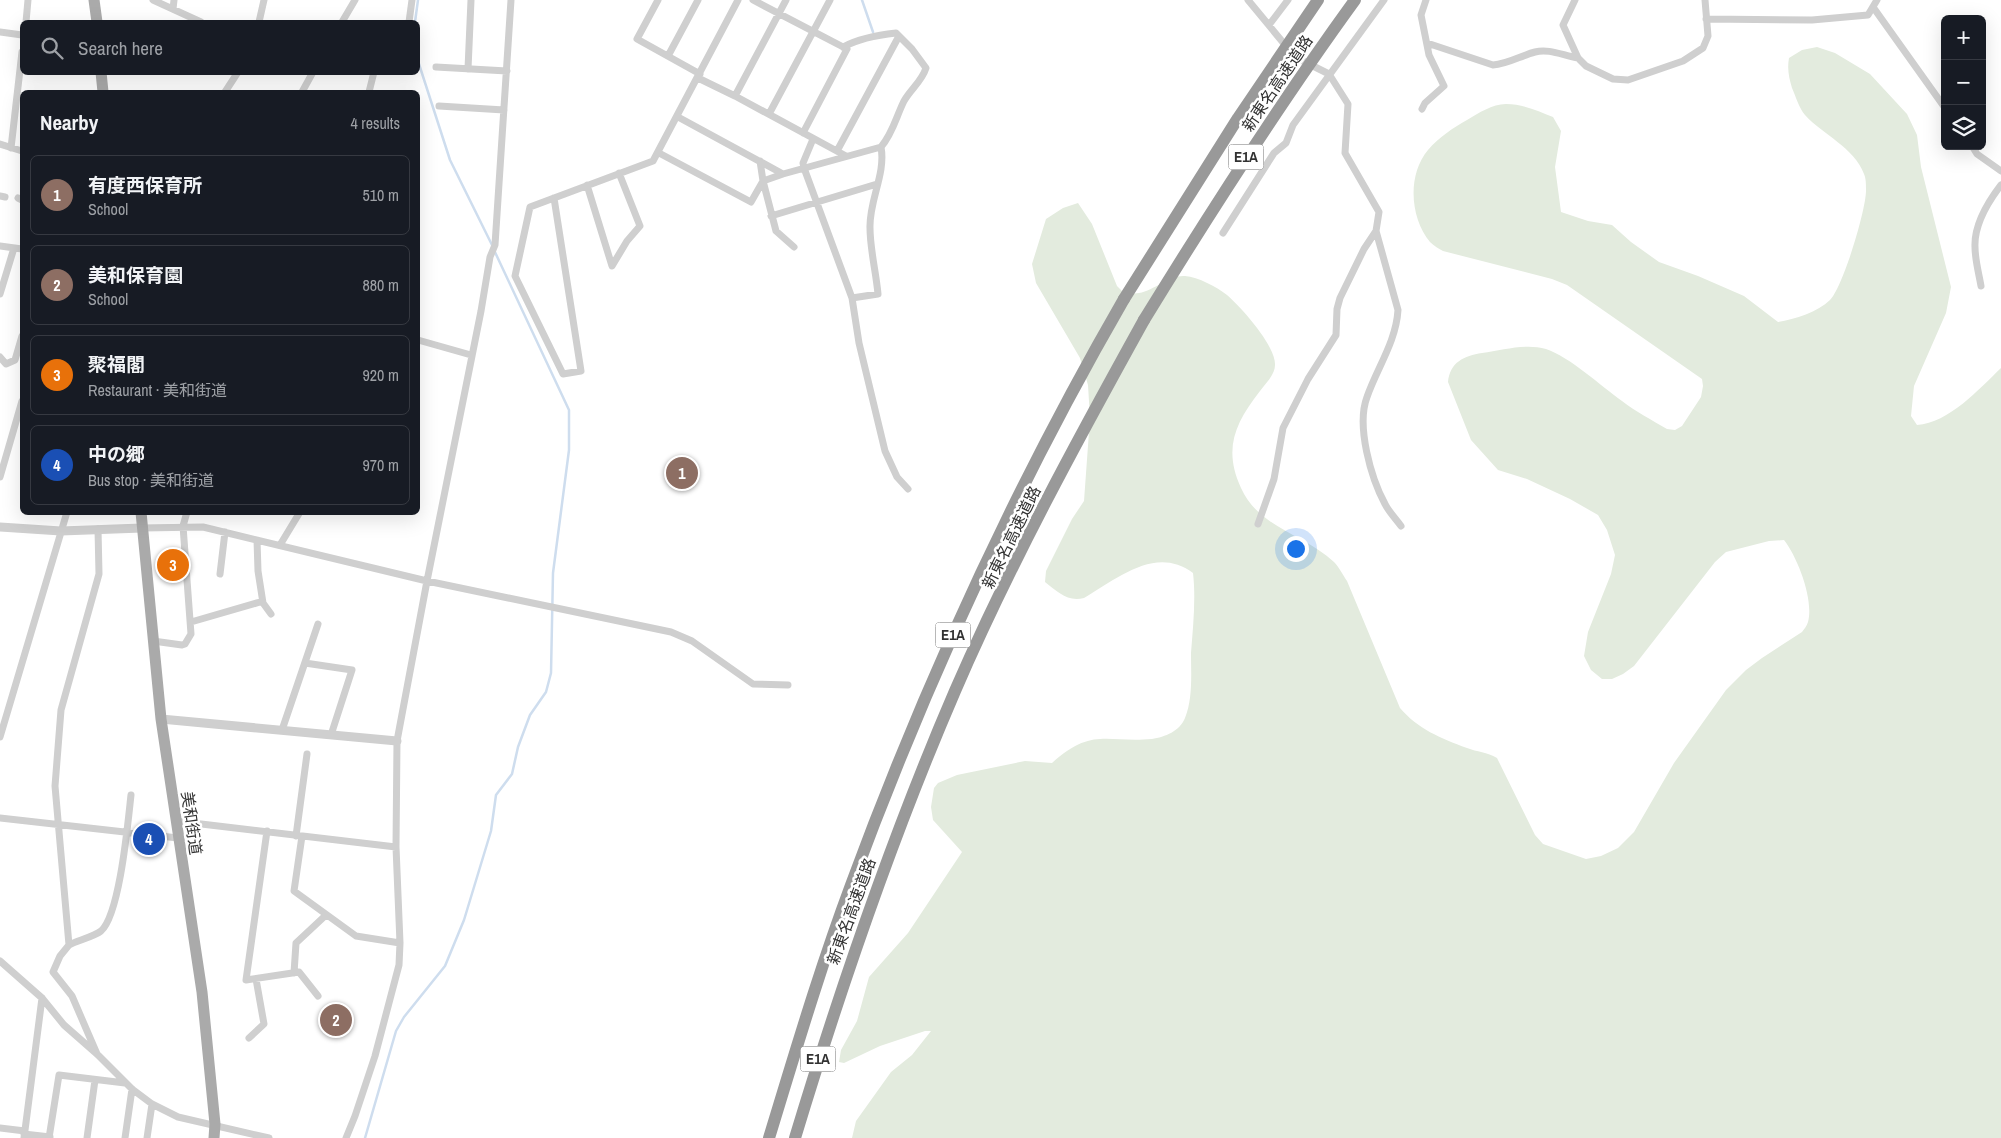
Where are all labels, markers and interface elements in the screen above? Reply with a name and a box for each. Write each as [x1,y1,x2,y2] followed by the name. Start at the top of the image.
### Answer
[1941,15,1986,150] map controls
[1941,15,1986,60] button: +
[20,20,420,75] search box
[1237,30,1317,136] street label: 新東名高速道路
[38,34,66,62] icon: search
[78,35,163,61] text: Search here
[1941,60,1986,105] button: −
[1941,105,1986,150] button: layers
[40,108,98,137] text: Nearby
[350,112,400,134] text: 4 results
[1228,144,1264,170] road number: E1A
[88,172,202,198] text: 有度西保育所
[53,184,61,206] text: 1
[363,184,399,206] text: 510 m
[88,198,128,220] text: School
[88,262,183,288] text: 美和保育園
[53,274,61,296] text: 2
[363,274,399,296] text: 880 m
[88,288,128,310] text: School
[88,351,145,377] text: 聚福閣
[53,364,61,386] text: 3
[363,364,399,386] text: 920 m
[88,379,227,401] text: Restaurant · 美和街道
[88,441,145,467] text: 中の郷
[53,454,61,476] text: 4
[363,454,399,476] text: 970 m
[666,454,698,492] pin: 1
[88,469,214,491] text: Bus stop · 美和街道
[977,482,1045,592] street label: 新東名高速道路
[1283,536,1309,562] your location
[157,546,189,584] pin: 3
[936,622,970,648] road number: E1A
[177,790,207,856] street label: 美和街道
[133,820,165,858] pin: 4
[822,855,880,967] street label: 新東名高速道路
[320,1001,352,1039] pin: 2
[800,1046,836,1072] road number: E1A

